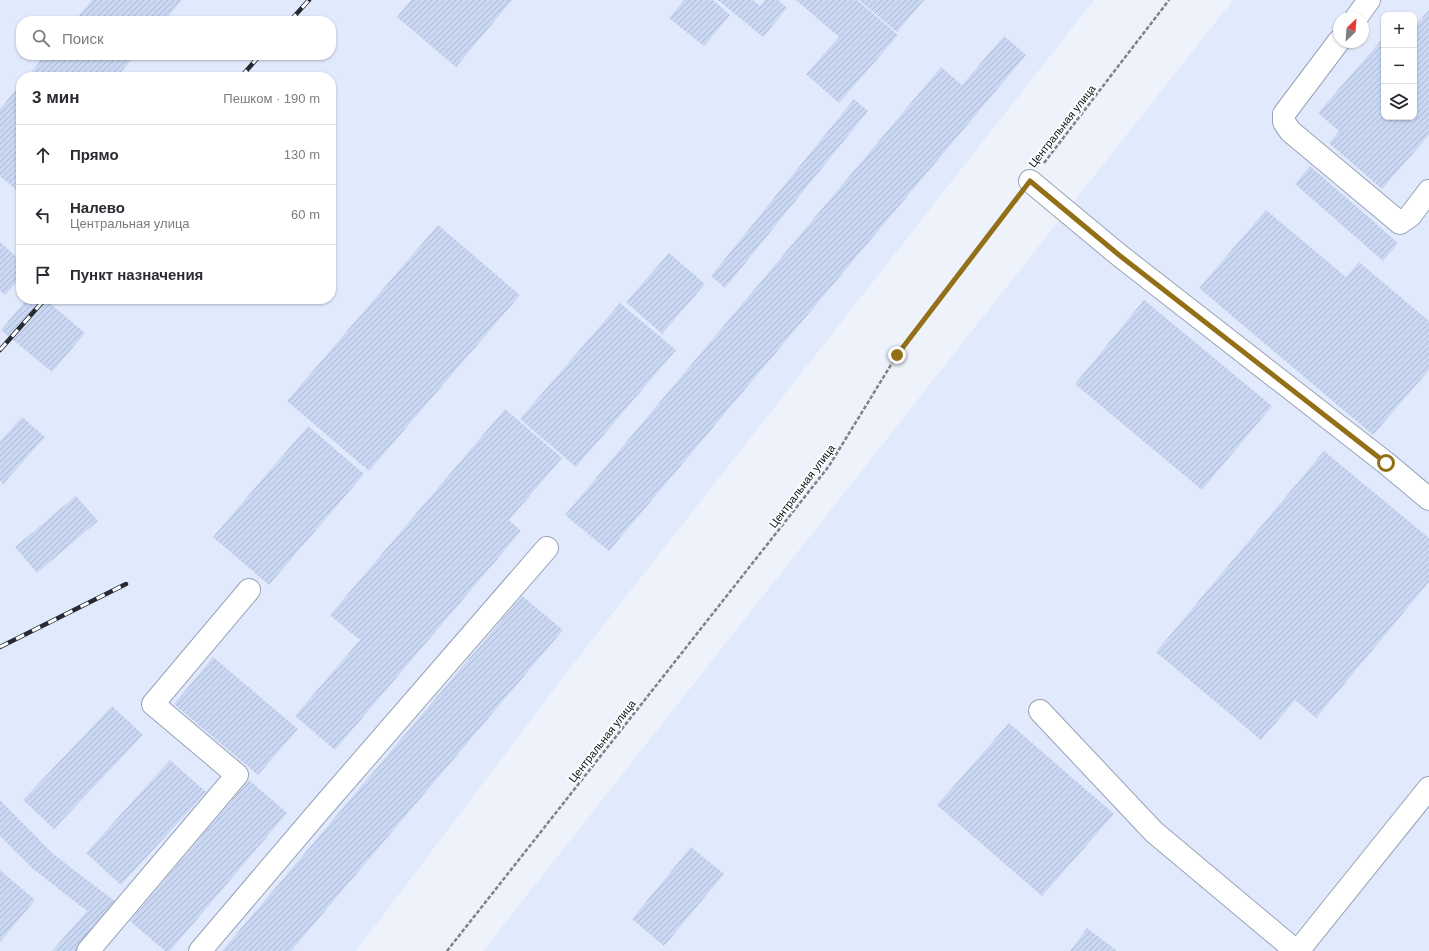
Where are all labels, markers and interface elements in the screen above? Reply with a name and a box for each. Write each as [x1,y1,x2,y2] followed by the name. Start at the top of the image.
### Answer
[1333,12,1369,48] north arrow
[1381,12,1417,120] map controls
[1381,12,1417,48] button: +
[16,16,336,60] search box
[30,27,52,49] icon: search
[62,30,104,47] text: Поиск
[1381,48,1417,84] button: −
[1026,82,1098,170] street label: Центральная улица
[1381,84,1417,120] button: layers
[32,88,79,107] text: 3 мин
[223,91,320,106] text: Пешком · 190 m
[32,144,54,166] icon: ahead
[70,146,119,163] text: Прямо
[284,147,320,162] text: 130 m
[70,199,125,216] text: Налево
[32,204,54,226] icon: left
[291,207,320,222] text: 60 m
[70,216,190,231] text: Центральная улица
[32,264,54,286] icon: arrive
[70,266,203,283] text: Пункт назначения
[888,346,906,364] route end
[767,441,838,530] street label: Центральная улица
[1377,454,1395,472] route start
[566,697,638,785] street label: Центральная улица

